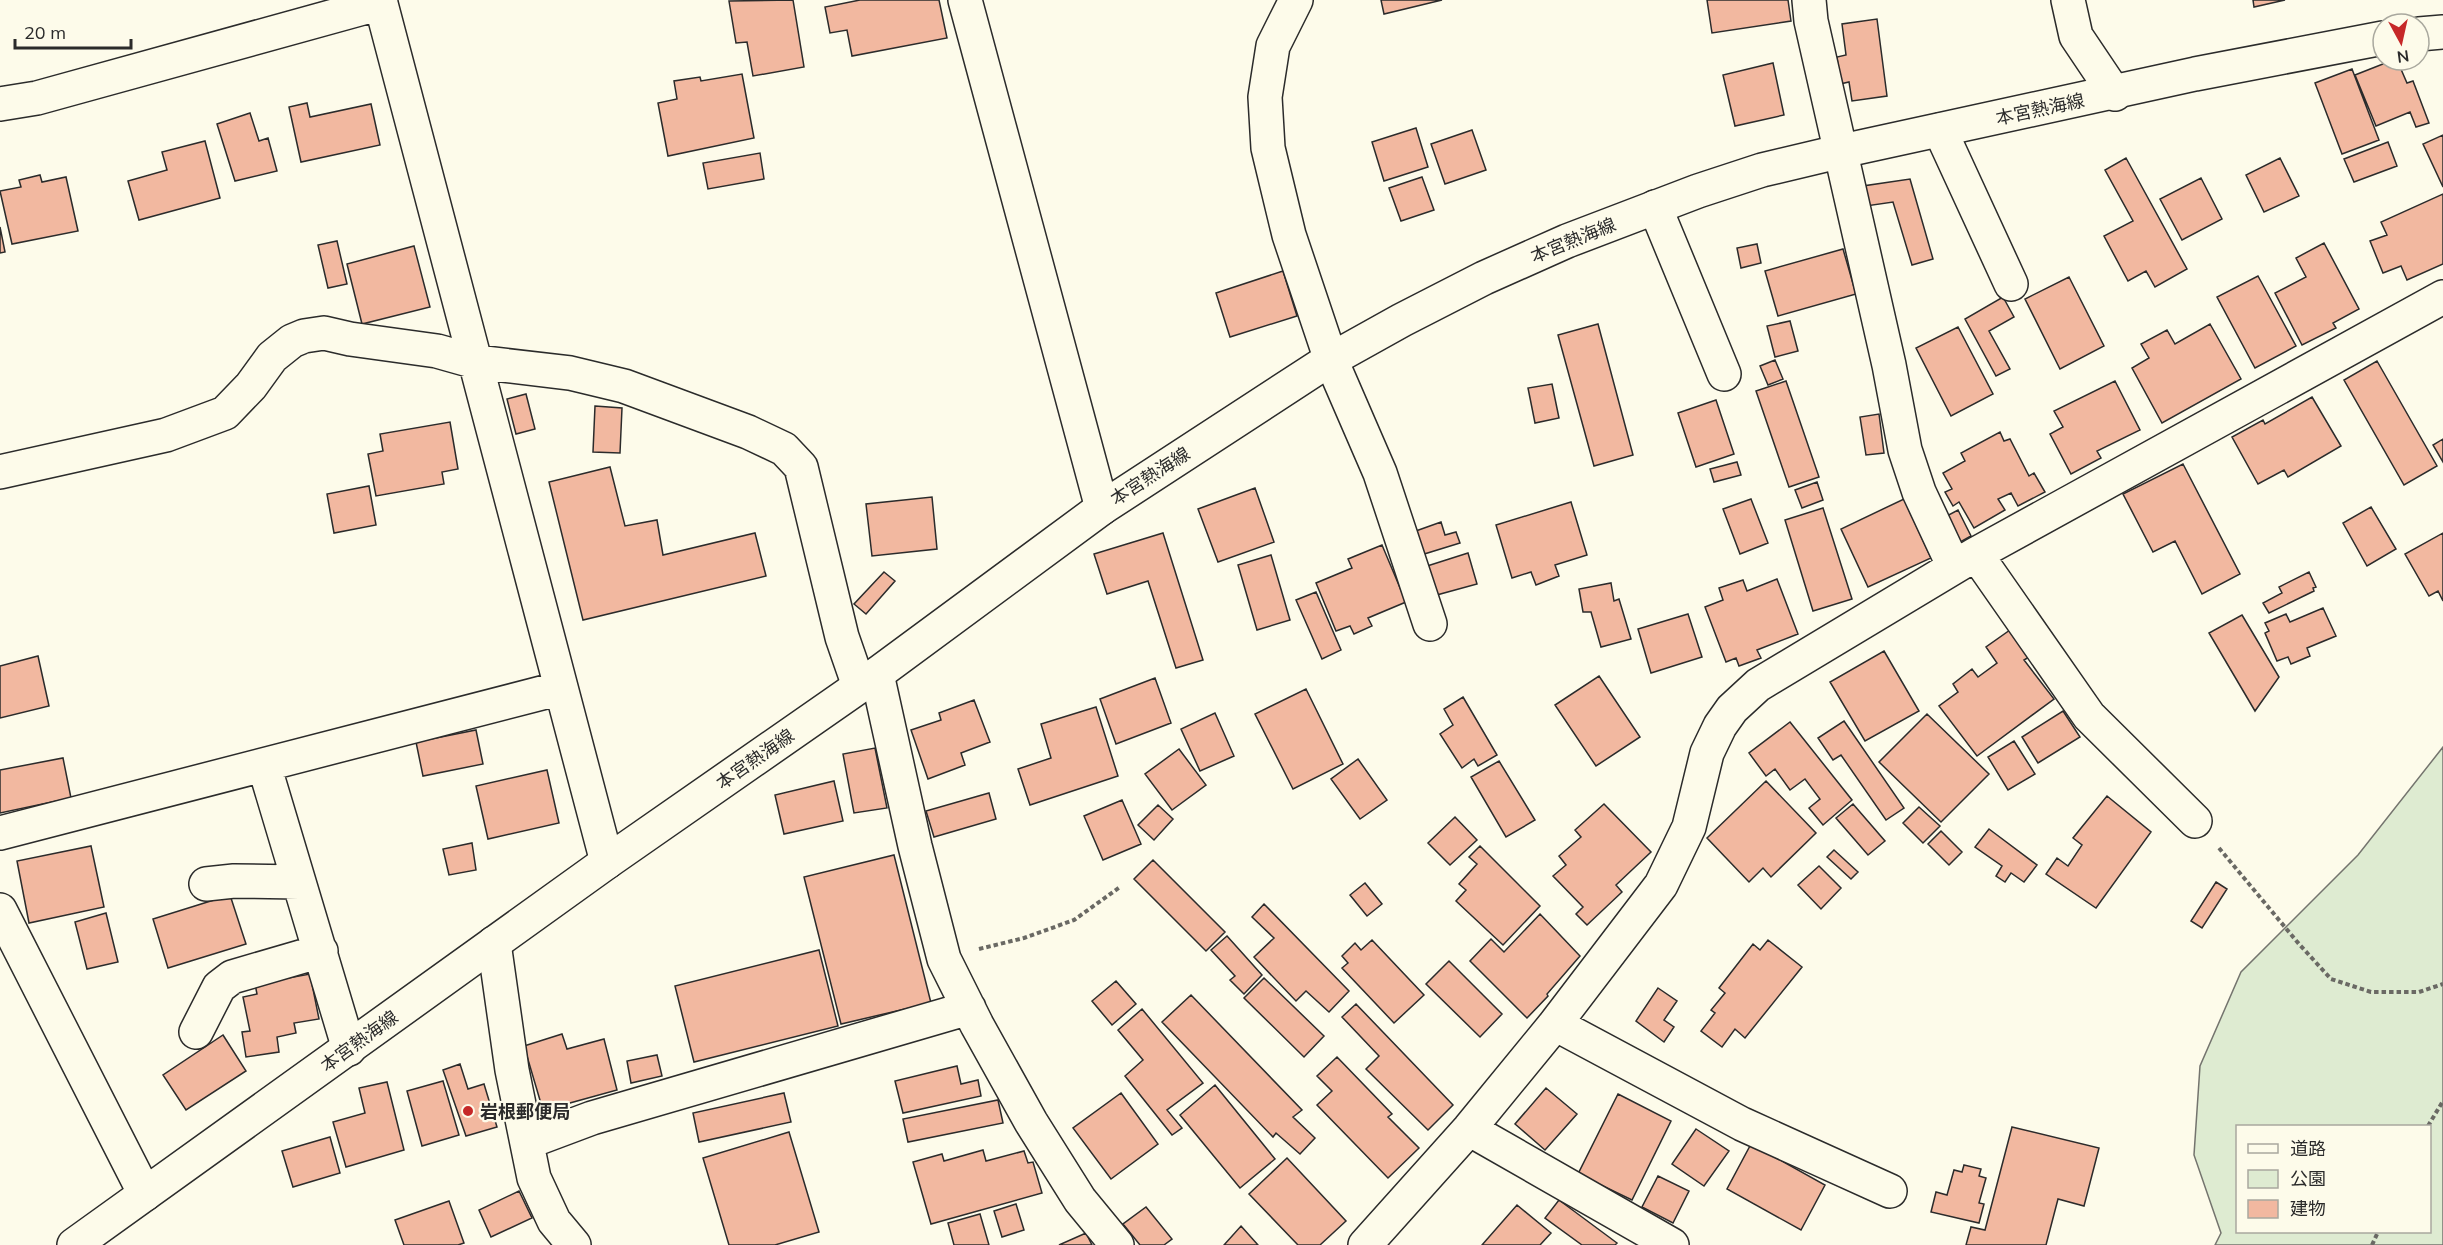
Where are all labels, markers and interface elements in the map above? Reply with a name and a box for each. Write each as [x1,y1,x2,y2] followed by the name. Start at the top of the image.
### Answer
[15,12,130,50] scale bar
[2371,12,2431,72] north arrow
[24,21,66,44] text: 20 m
[2396,46,2410,68] text: N
[1994,88,2086,130] street label: 本宮熱海線
[1527,212,1619,268] street label: 本宮熱海線
[1106,442,1194,510] street label: 本宮熱海線
[712,724,798,794] street label: 本宮熱海線
[316,1005,402,1077] street label: 本宮熱海線
[480,1100,570,1123] place label: 岩根郵便局
[461,1104,475,1118] marker: 岩根郵便局
[2236,1125,2431,1233] legend
[2290,1137,2326,1160] text: 道路
[2290,1167,2326,1190] text: 公園
[2290,1197,2326,1220] text: 建物

